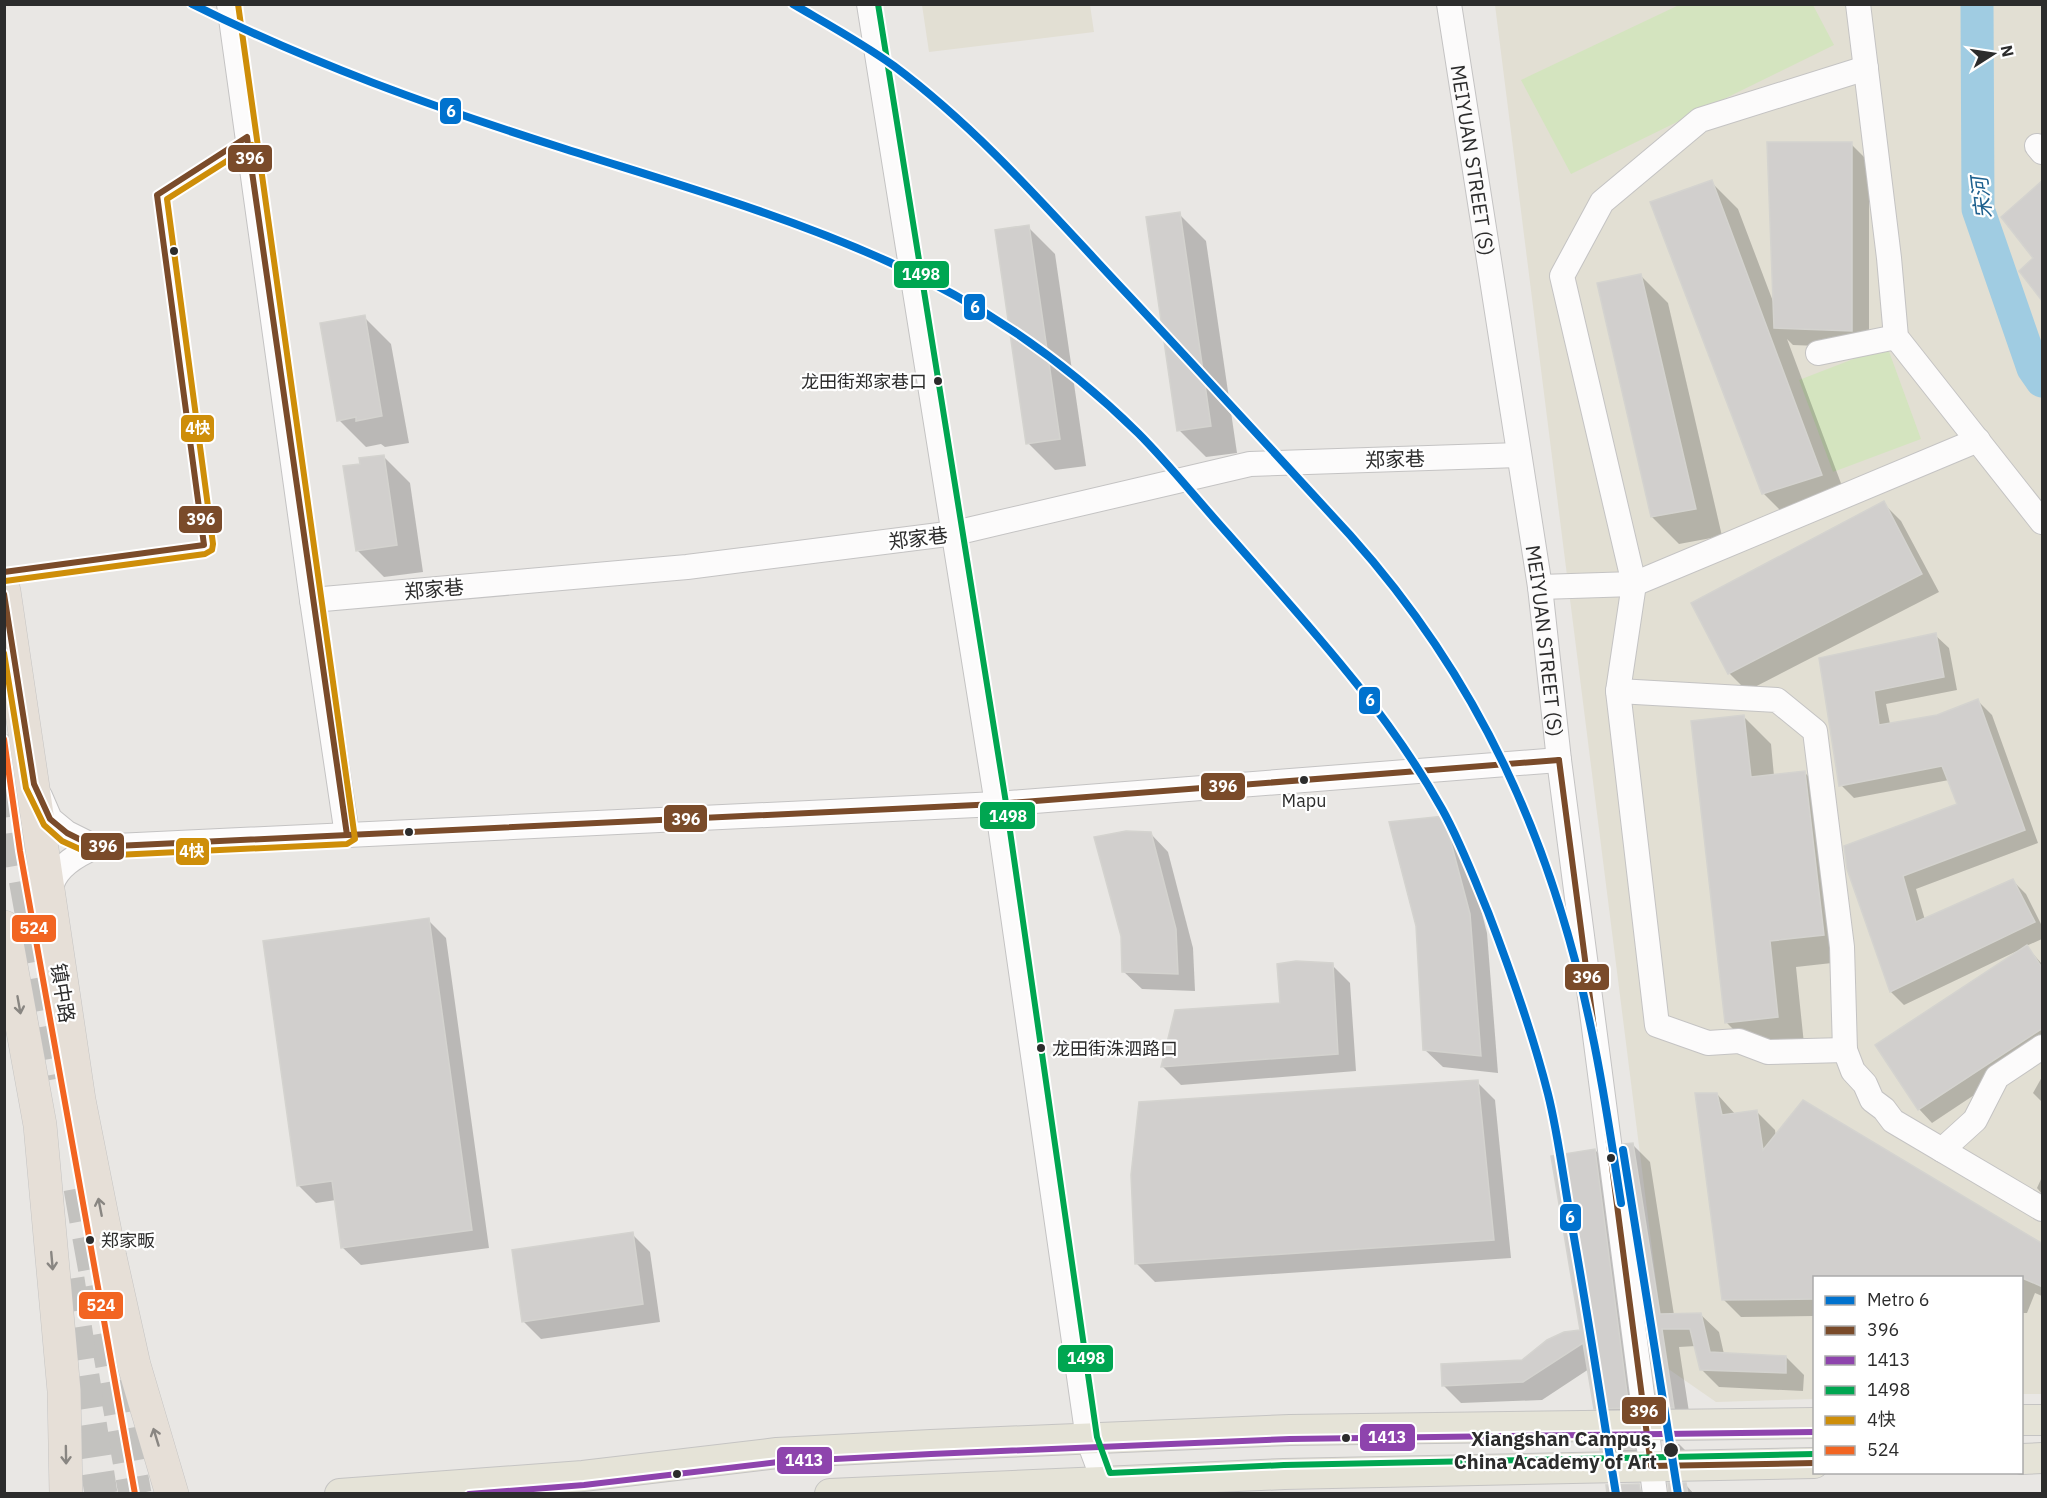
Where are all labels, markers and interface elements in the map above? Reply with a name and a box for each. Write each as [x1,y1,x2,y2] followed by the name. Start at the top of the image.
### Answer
[1963,24,2023,84] north arrow
[1997,43,2019,59] text: N
[1445,63,1502,258] street label: MEIYUAN STREET (S)
[439,97,462,125] line badge: 6
[446,101,456,121] text: 6
[227,144,273,173] line badge: 396
[236,148,265,168] text: 396
[1964,171,1997,221] water label: 宋河
[168,245,180,257] unlabelled marker
[893,260,950,289] line badge: 1498
[902,264,940,284] text: 1498
[963,293,986,321] line badge: 6
[970,297,980,317] text: 6
[801,370,927,393] place label: 龙田街郑家巷口
[932,375,944,387] marker: 龙田街郑家巷口
[180,414,215,443] line badge: 4快
[185,418,211,438] text: 4快
[1365,444,1425,474] street label: 郑家巷
[178,505,223,534] line badge: 396
[187,509,216,529] text: 396
[887,521,949,555] street label: 郑家巷
[1520,543,1570,738] street label: MEIYUAN STREET (S)
[403,573,465,605] street label: 郑家巷
[1358,686,1381,715] line badge: 6
[1365,690,1375,710] text: 6
[1200,772,1246,801] line badge: 396
[1298,774,1310,786] marker: Mapu
[1209,776,1238,796] text: 396
[1282,789,1326,812] place label: Mapu
[979,801,1036,830] line badge: 1498
[663,804,708,833] line badge: 396
[989,806,1027,826] text: 1498
[672,809,701,829] text: 396
[403,826,415,838] unlabelled marker
[80,832,125,861] line badge: 396
[89,836,118,856] text: 396
[175,837,210,866] line badge: 4快
[179,841,205,861] text: 4快
[11,914,57,943] line badge: 524
[20,918,49,938] text: 524
[45,961,81,1025] street label: 镇中路
[1564,963,1610,991] line badge: 396
[1573,967,1602,987] text: 396
[13,995,24,1015] one-way arrow
[1052,1037,1178,1060] place label: 龙田街洙泗路口
[1035,1042,1047,1054] marker: 龙田街洙泗路口
[1605,1152,1617,1164] unlabelled marker
[94,1198,105,1218] one-way arrow
[1559,1203,1582,1232] line badge: 6
[1565,1207,1575,1227] text: 6
[101,1229,155,1252] place label: 郑家畈
[84,1234,96,1246] marker: 郑家畈
[47,1250,58,1270] one-way arrow
[1813,1276,2023,1474] legend
[1867,1288,1929,1311] text: Metro 6
[78,1291,124,1320] line badge: 524
[87,1295,116,1315] text: 524
[1867,1318,1899,1341] text: 396
[1057,1344,1114,1373] line badge: 1498
[1067,1348,1105,1368] text: 1498
[1867,1348,1910,1371] text: 1413
[1867,1378,1910,1401] text: 1498
[1621,1396,1667,1425] line badge: 396
[1630,1401,1659,1421] text: 396
[1867,1408,1896,1431] text: 4快
[1359,1423,1416,1452] line badge: 1413
[1454,1425,1657,1475] place label: Xiangshan Campus, China Academy of Art
[1368,1427,1406,1447] text: 1413
[150,1428,161,1447] one-way arrow
[1340,1432,1352,1444] unlabelled marker
[1867,1438,1900,1461] text: 524
[1662,1441,1680,1459] marker: Xiangshan Campus, China Academy of Art
[60,1445,71,1465] one-way arrow
[776,1446,833,1475] line badge: 1413
[785,1450,823,1470] text: 1413
[671,1468,683,1480] unlabelled marker

